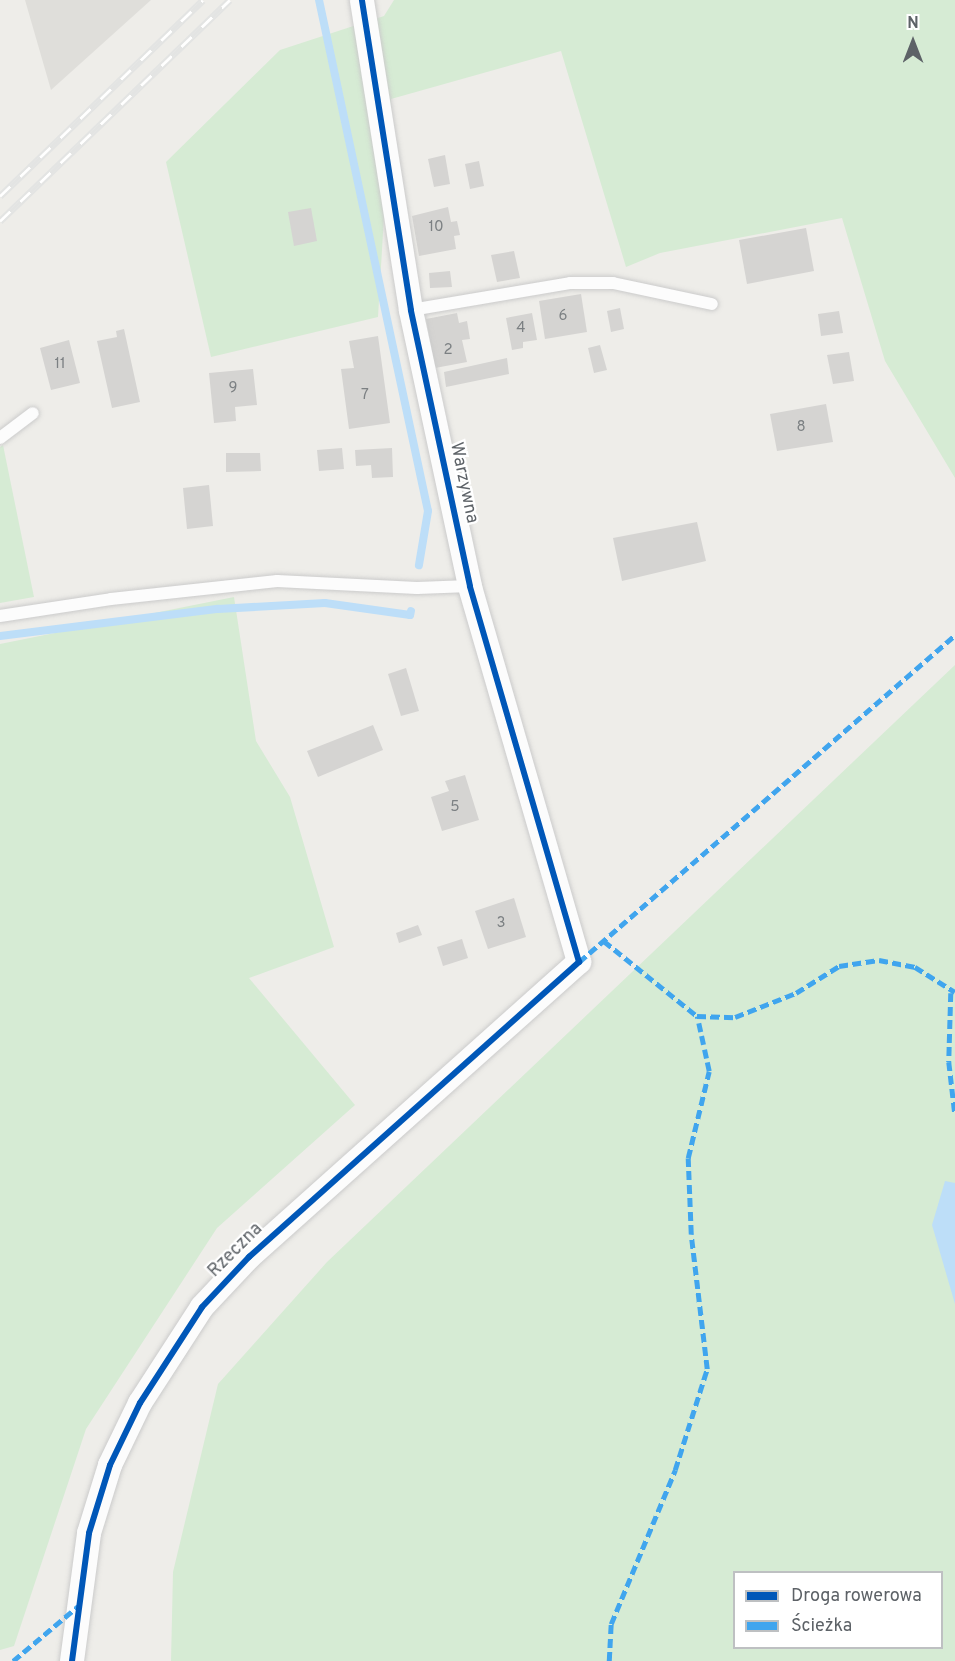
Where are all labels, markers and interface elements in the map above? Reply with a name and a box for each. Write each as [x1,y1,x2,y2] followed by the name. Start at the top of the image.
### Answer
[883,12,943,72] north arrow
[907,14,919,34] text: N
[428,219,444,237] house number: 10
[559,308,567,326] house number: 6
[516,320,526,338] house number: 4
[443,342,453,360] house number: 2
[54,356,66,374] house number: 11
[229,380,237,398] house number: 9
[361,387,369,405] house number: 7
[796,419,806,437] house number: 8
[444,441,482,525] street label: Warzywna
[450,799,460,817] house number: 5
[496,915,506,933] house number: 3
[204,1219,268,1283] street label: Rzeczna
[733,1571,943,1649] legend
[791,1585,922,1608] text: Droga rowerowa
[791,1615,852,1638] text: Ścieżka

